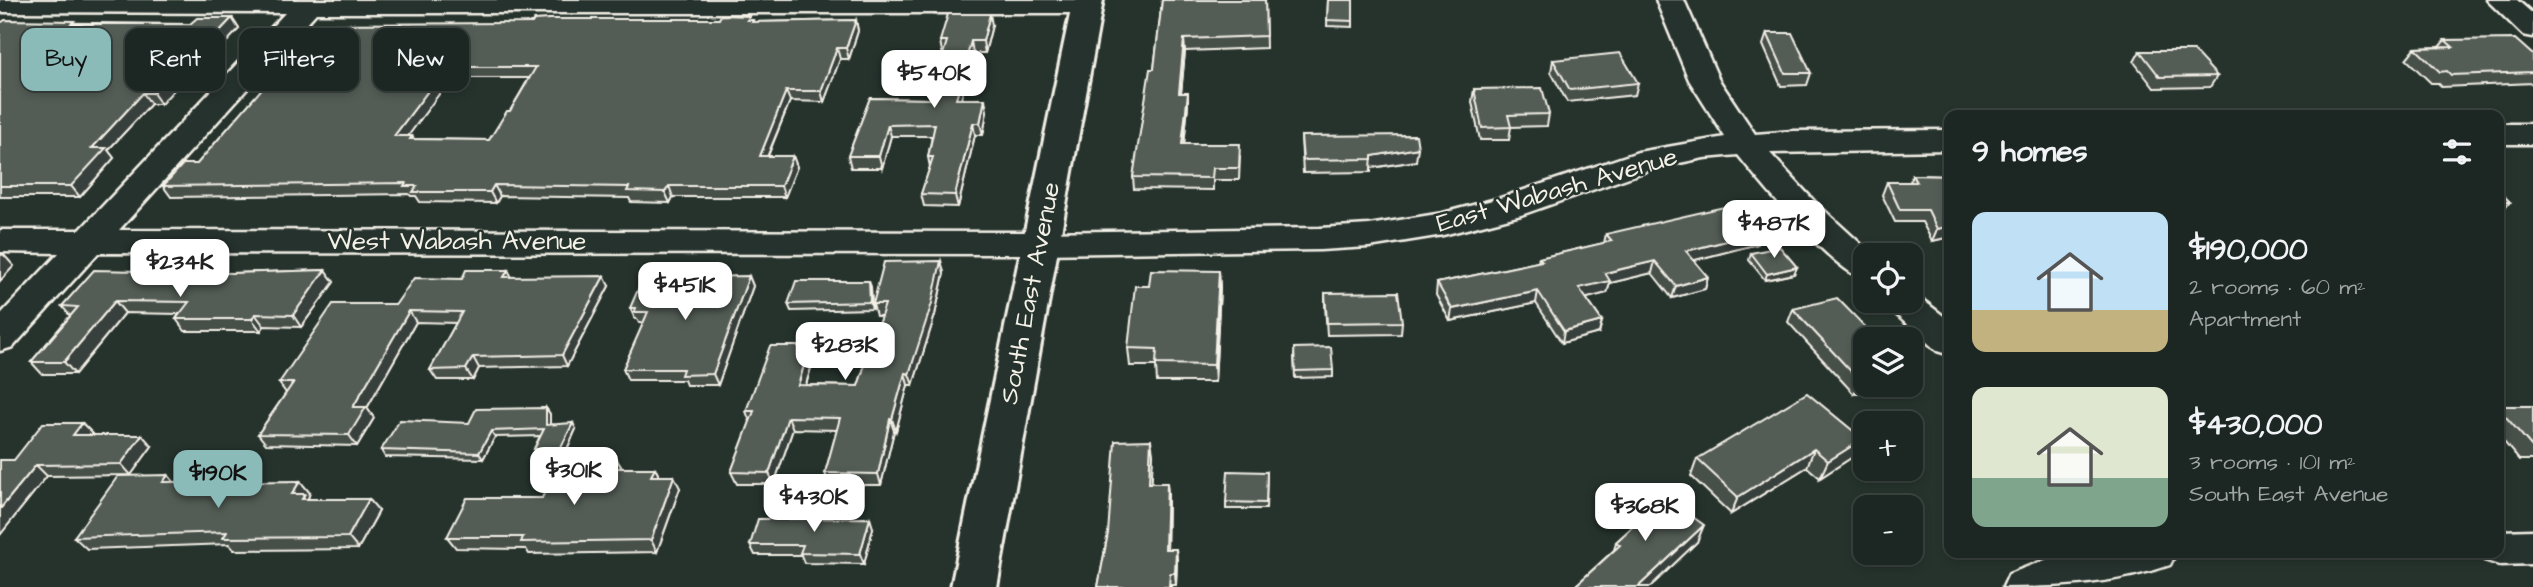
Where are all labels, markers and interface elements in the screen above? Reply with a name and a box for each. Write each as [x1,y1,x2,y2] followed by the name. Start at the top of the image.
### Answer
[21,28,111,91] chip: Buy
[125,28,225,91] chip: Rent
[239,28,359,91] chip: Filters
[373,28,469,91] chip: New
[885,50,983,110] pin: $540K
[897,57,971,89] text: $540K
[1972,131,2087,173] text: 9 homes
[2438,133,2476,171] icon: filters
[1432,138,1682,242] street label: East Wabash Avenue
[991,179,1069,407] street label: South East Avenue
[1725,201,1823,260] pin: $487K
[1738,207,1810,239] text: $487K
[328,223,586,259] street label: West Wabash Avenue
[2189,229,2308,271] text: $190,000
[131,240,229,299] pin: $234K
[2028,240,2112,324] icon: home
[1853,243,1923,565] map controls
[1853,243,1923,313] button: locate
[146,246,214,278] text: $234K
[636,262,734,322] pin: $451K
[654,269,716,301] text: $451K
[2189,271,2366,303] text: 2 rooms · 60 m²
[2189,303,2301,335] text: Apartment
[796,322,894,382] pin: $283K
[1853,327,1923,397] button: layers
[812,329,878,361] text: $283K
[2189,404,2322,446] text: $430,000
[1853,411,1923,481] button: +
[2028,415,2112,499] icon: home
[2189,446,2356,478] text: 3 rooms · 101 m²
[525,448,623,507] pin: $301K
[169,450,267,510] pin: $190K
[546,454,602,486] text: $301K
[189,457,247,489] text: $190K
[765,475,863,534] pin: $430K
[2189,478,2388,510] text: South East Avenue
[780,481,848,513] text: $430K
[1596,484,1694,543] pin: $368K
[1611,490,1679,522] text: $368K
[1853,495,1923,565] button: −

